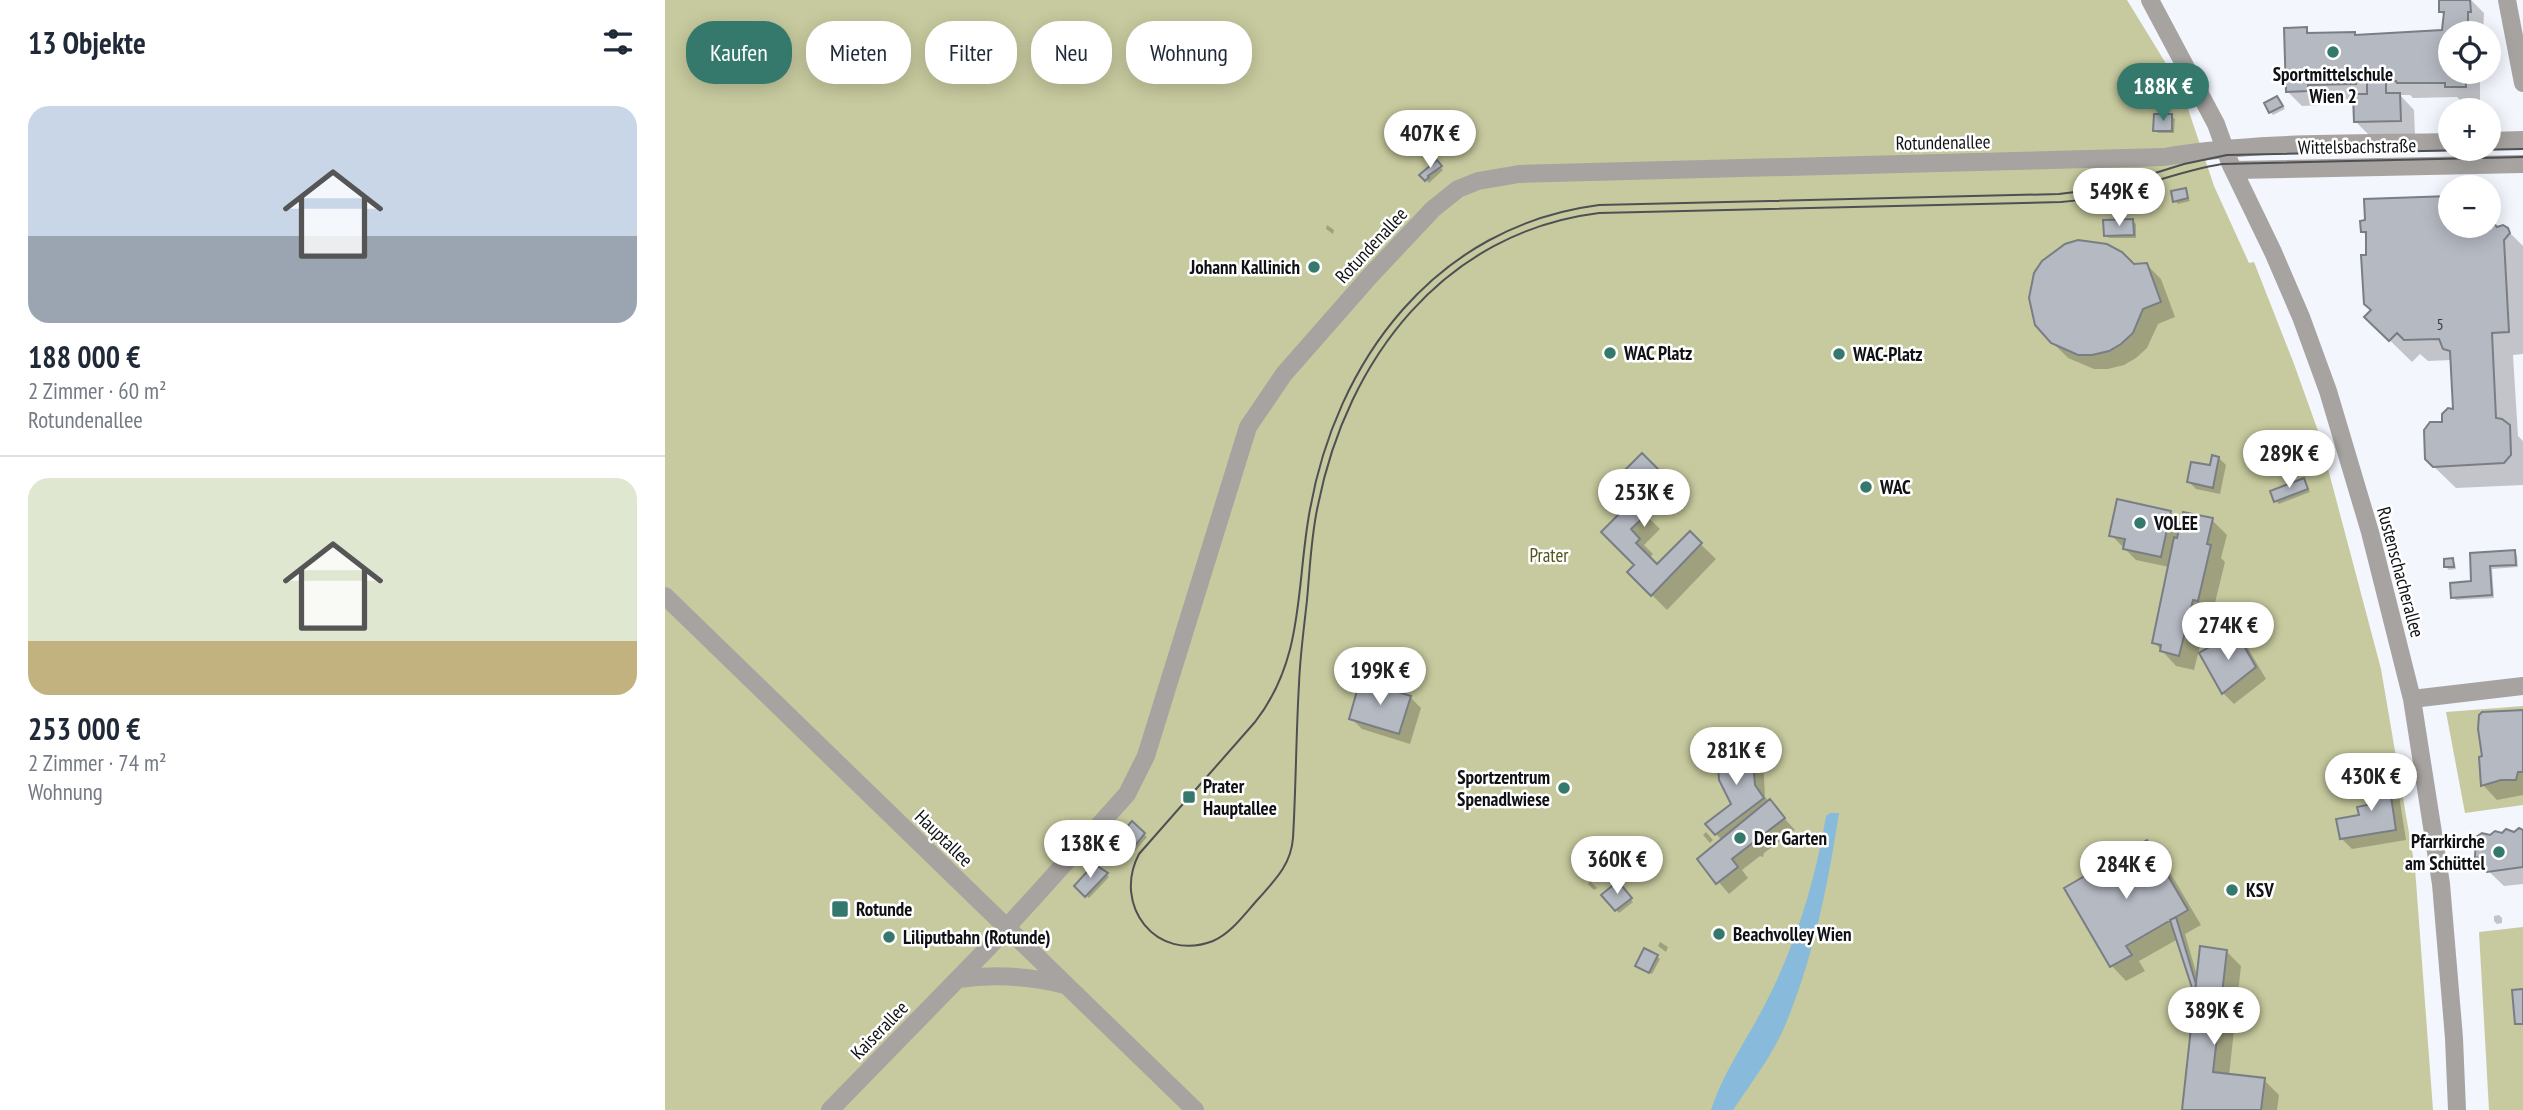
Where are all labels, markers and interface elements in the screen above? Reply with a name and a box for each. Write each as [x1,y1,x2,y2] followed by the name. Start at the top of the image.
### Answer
[686,21,792,84] chip: Kaufen
[806,21,911,84] chip: Mieten
[925,21,1017,84] chip: Filter
[1031,21,1112,84] chip: Neu
[1126,21,1252,84] chip: Wohnung
[2438,21,2501,238] map controls
[2438,21,2501,84] button: locate
[28,23,146,62] text: 13 Objekte
[599,23,637,61] icon: filters
[2325,44,2341,60] marker: Sportmittelschule Wien 2
[2273,62,2393,108] place label: Sportmittelschule Wien 2
[2106,64,2220,123] pin: 188K €
[2133,71,2193,100] text: 188K €
[2438,98,2501,161] button: +
[1373,110,1487,170] pin: 407K €
[1400,118,1460,147] text: 407K €
[1895,129,1991,155] street label: Rotundenallee
[2298,133,2417,159] street label: Wittelsbachstraße
[270,151,396,277] icon: home
[2062,168,2176,228] pin: 549K €
[2438,175,2501,238] button: −
[2089,176,2149,205] text: 549K €
[1330,202,1412,288] street label: Rotundenallee
[1189,255,1300,279] place label: Johann Kallinich
[1306,259,1322,275] marker: Johann Kallinich
[2436,314,2444,334] house number: 5
[28,337,141,376] text: 188 000 €
[1623,341,1692,365] place label: WAC Platz
[1852,342,1923,366] place label: WAC-Platz
[1602,345,1618,361] marker: WAC Platz
[1831,346,1847,362] marker: WAC-Platz
[28,376,166,405] text: 2 Zimmer · 60 m²
[28,405,143,434] text: Rotundenallee
[2232,430,2346,490] pin: 289K €
[2259,438,2319,467] text: 289K €
[1587,470,1701,529] pin: 253K €
[1879,475,1911,499] place label: WAC
[1614,477,1674,506] text: 253K €
[1858,479,1874,495] marker: WAC
[2372,504,2430,640] street label: Rustenschacherallee
[2153,511,2198,535] place label: VOLEE
[2132,515,2148,531] marker: VOLEE
[270,523,396,649] icon: home
[1530,543,1569,567] park label: Prater
[2171,602,2285,662] pin: 274K €
[2198,610,2258,639] text: 274K €
[1323,648,1437,707] pin: 199K €
[1350,655,1410,684] text: 199K €
[28,709,141,748] text: 253 000 €
[1679,728,1793,787] pin: 281K €
[1706,735,1766,764] text: 281K €
[28,748,166,777] text: 2 Zimmer · 74 m²
[2314,754,2428,813] pin: 430K €
[2341,761,2401,790] text: 430K €
[1457,765,1550,811] place label: Sportzentrum Spenadlwiese
[1203,774,1277,820] place label: Prater Hauptallee
[28,777,103,806] text: Wohnung
[1556,780,1572,796] marker: Sportzentrum Spenadlwiese
[1181,789,1197,805] marker: Prater Hauptallee
[910,805,978,872] street label: Hauptallee
[1033,820,1147,880] pin: 138K €
[1754,826,1827,850] place label: Der Garten
[1060,828,1120,857] text: 138K €
[2405,829,2485,875] place label: Pfarrkirche am Schüttel
[1732,830,1748,846] marker: Der Garten
[1560,836,1674,896] pin: 360K €
[2069,842,2183,901] pin: 284K €
[1587,844,1647,873] text: 360K €
[2491,844,2507,860] marker: Pfarrkirche am Schüttel
[2096,849,2156,878] text: 284K €
[2246,878,2274,902] place label: KSV
[2224,882,2240,898] marker: KSV
[856,897,912,921] place label: Rotunde
[830,899,850,919] marker: Rotunde
[1733,922,1852,946] place label: Beachvolley Wien
[903,925,1051,949] place label: Liliputbahn (Rotunde)
[1711,926,1727,942] marker: Beachvolley Wien
[881,929,897,945] marker: Liliputbahn (Rotunde)
[2157,988,2271,1047] pin: 389K €
[2184,995,2244,1024] text: 389K €
[845,996,913,1064] street label: Kaiserallee

